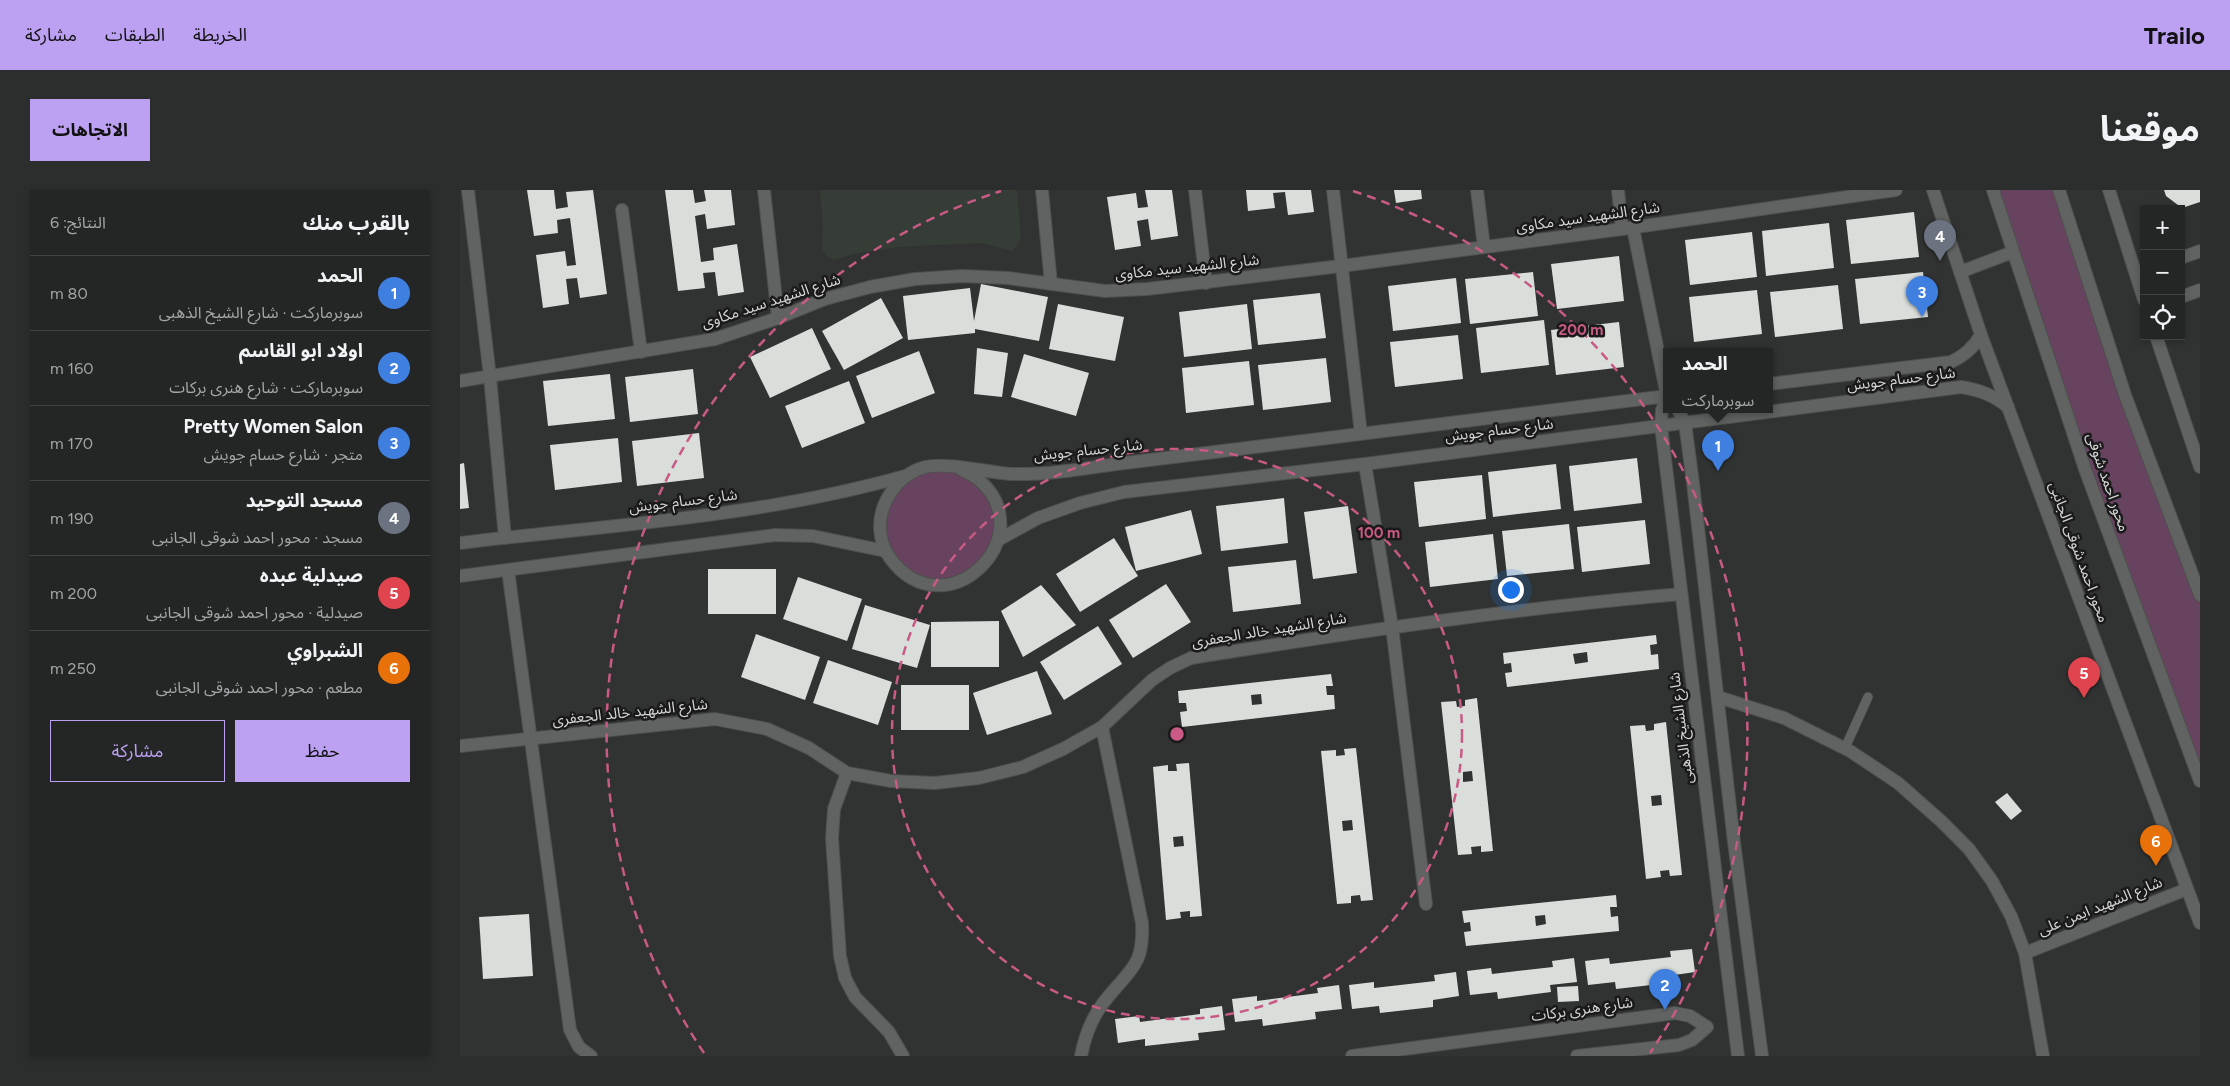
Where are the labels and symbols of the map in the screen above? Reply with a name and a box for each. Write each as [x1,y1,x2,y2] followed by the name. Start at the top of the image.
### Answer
[1515,198,1662,239] street label: شارع الشهيد سيد مكاوى
[1924,220,1956,261] pin: 4
[1114,250,1261,287] street label: شارع الشهيد سيد مكاوى
[699,270,844,335] street label: شارع الشهيد سيد مكاوى
[1906,276,1938,317] pin: 3
[1559,321,1603,339] text: 200 m
[1846,363,1957,398] street label: شارع حسام جويش
[1444,414,1555,449] street label: شارع حسام جويش
[1702,430,1734,471] pin: 1
[2083,430,2133,534] street label: محور احمد شوقى
[1033,435,1144,468] street label: شارع حسام جويش
[2045,479,2113,625] street label: محور احمد شوقى الجانبى
[628,485,739,520] street label: شارع حسام جويش
[1358,524,1400,542] text: 100 m
[1498,577,1524,603] your location
[1190,609,1348,654] street label: شارع الشهيد خالد الجعفرى
[2068,657,2100,698] pin: 5
[1665,671,1700,785] street label: شارع الشيخ الذهبى
[551,695,709,732] street label: شارع الشهيد خالد الجعفرى
[1168,725,1186,743] centre of rings
[2140,825,2172,866] pin: 6
[2035,873,2166,942] street label: شارع الشهيد ايمن على
[1649,969,1681,1010] pin: 2
[1530,993,1635,1028] street label: شارع هنرى بركات

